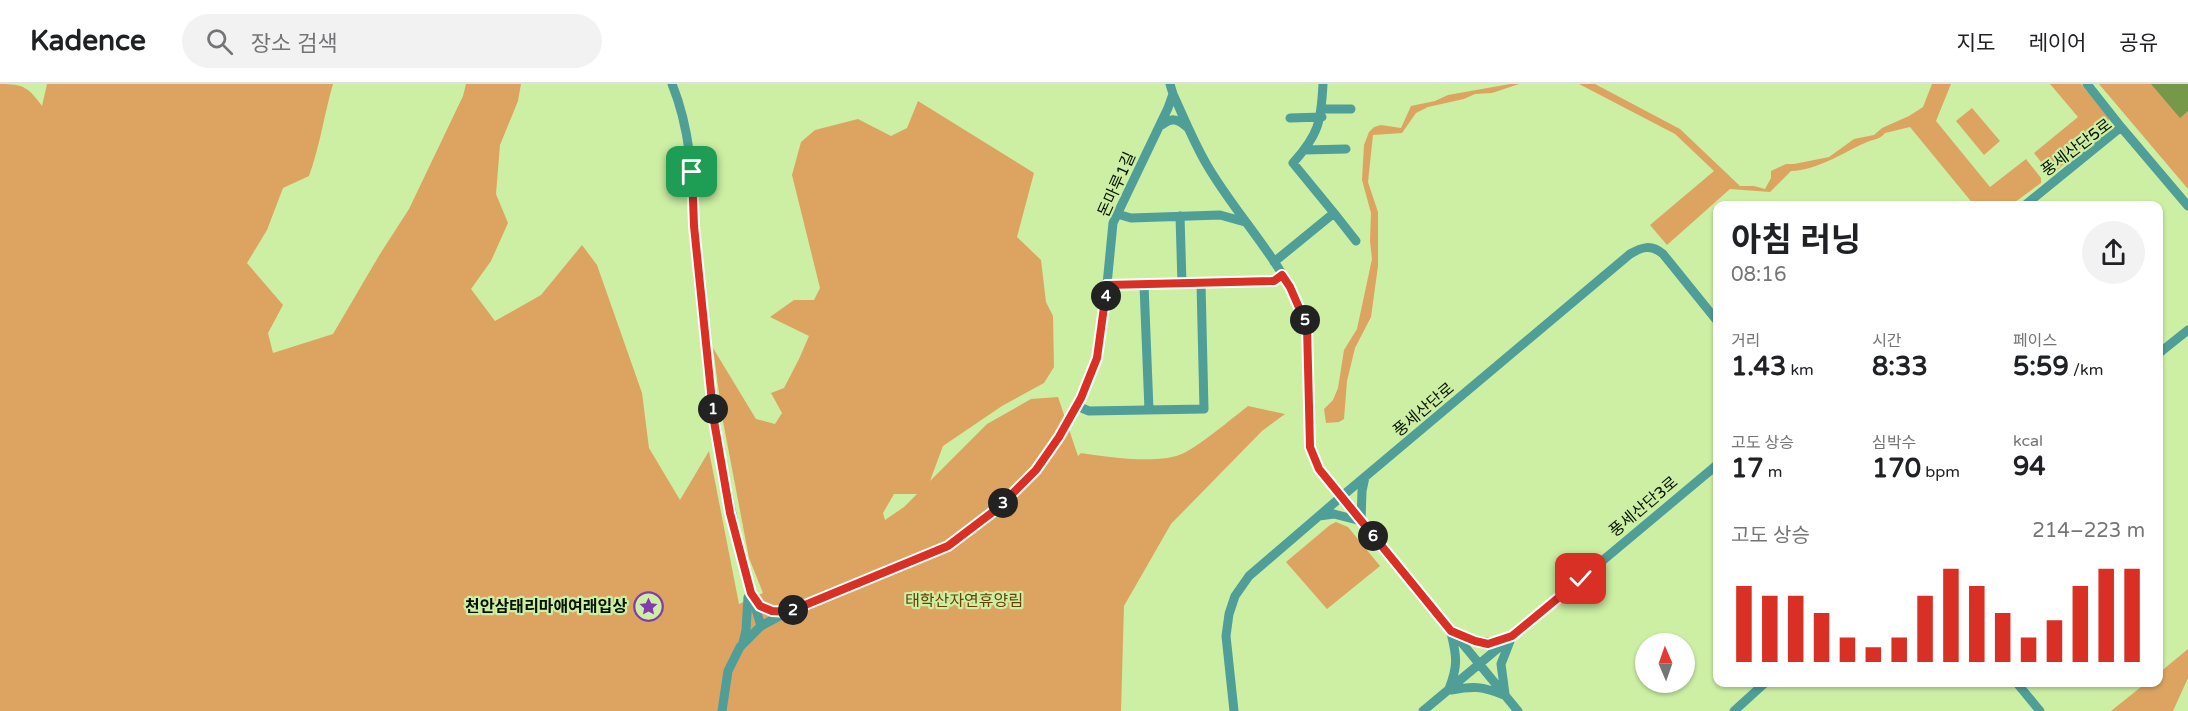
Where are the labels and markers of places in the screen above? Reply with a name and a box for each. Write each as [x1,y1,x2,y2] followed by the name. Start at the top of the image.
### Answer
[666,146,717,197] pin
[1091,281,1121,311] pin: 4
[1290,305,1320,335] pin: 5
[698,394,728,424] pin: 1
[988,488,1018,518] pin: 3
[1358,521,1388,551] pin: 6
[1555,553,1606,604] pin
[632,590,664,622] place icon: 천안삼태리마애여래입상
[778,595,808,625] pin: 2
[465,597,627,617] place label: 천안삼태리마애여래입상

